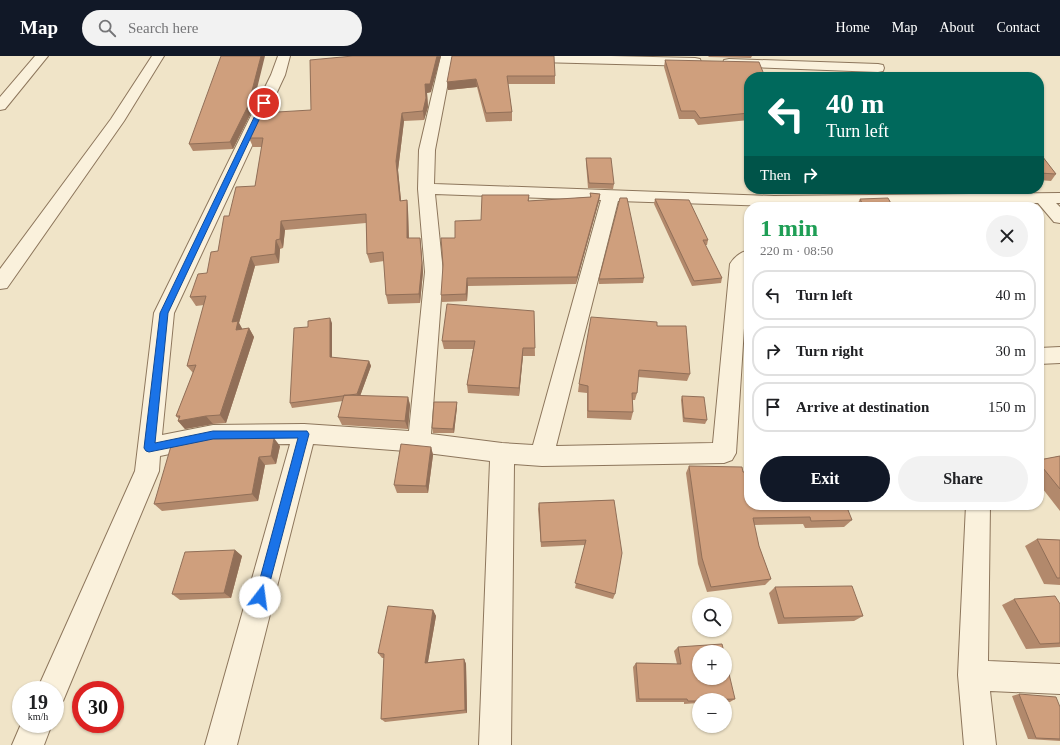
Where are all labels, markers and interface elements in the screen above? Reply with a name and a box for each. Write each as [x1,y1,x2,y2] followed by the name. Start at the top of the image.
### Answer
[82,10,362,46] search box
[20,17,58,38] text: Map
[96,17,118,39] icon: search
[128,20,198,36] text: Search here
[836,20,870,35] text: Home
[892,20,917,35] text: Map
[939,20,974,35] text: About
[996,20,1040,35] text: Contact
[247,86,281,120] pin
[760,88,812,140] icon: left
[826,88,884,119] text: 40 m
[253,92,275,114] icon: arrive
[826,121,889,141] text: Turn left
[799,164,821,186] icon: right
[760,167,791,183] text: Then
[760,215,818,241] text: 1 min
[986,215,1028,257] button: close
[760,243,833,258] text: 220 m · 08:50
[762,284,784,306] icon: left
[796,287,853,303] text: Turn left
[996,287,1026,303] text: 40 m
[762,340,784,362] icon: right
[796,343,863,359] text: Turn right
[996,343,1026,359] text: 30 m
[762,396,784,418] icon: arrive
[796,399,929,415] text: Arrive at destination
[988,399,1026,415] text: 150 m
[760,456,890,502] button: Exit
[898,456,1028,502] button: Share
[239,576,281,618] position arrow
[692,597,732,733] map controls
[692,597,732,637] button: search
[692,645,732,685] button: +
[72,681,124,733] speed limit sign: 30
[28,691,48,713] text: 19
[692,693,732,733] button: −
[28,711,48,722] text: km/h

